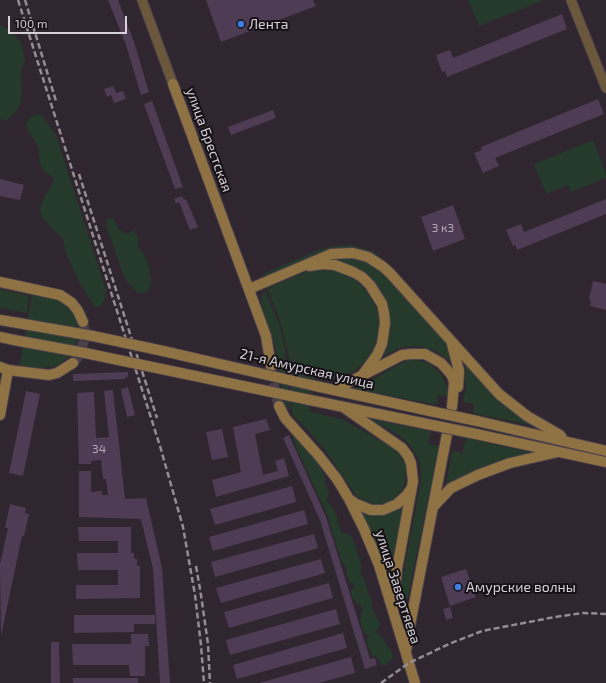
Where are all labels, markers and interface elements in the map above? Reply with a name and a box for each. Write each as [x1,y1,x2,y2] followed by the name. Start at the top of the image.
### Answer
[10,8,129,34] scale bar
[15,16,47,30] text: 100 m
[249,16,288,32] place label: Лента
[236,19,246,29] marker: Лента
[182,86,236,194] street label: улица Брестская
[432,221,454,235] house number: 3 к3
[238,345,376,393] street label: 21-я Амурская улица
[92,442,106,456] house number: 34
[372,528,424,646] street label: улица Завертяева
[466,579,576,595] place label: Амурские волны
[453,582,463,592] marker: Амурские волны

